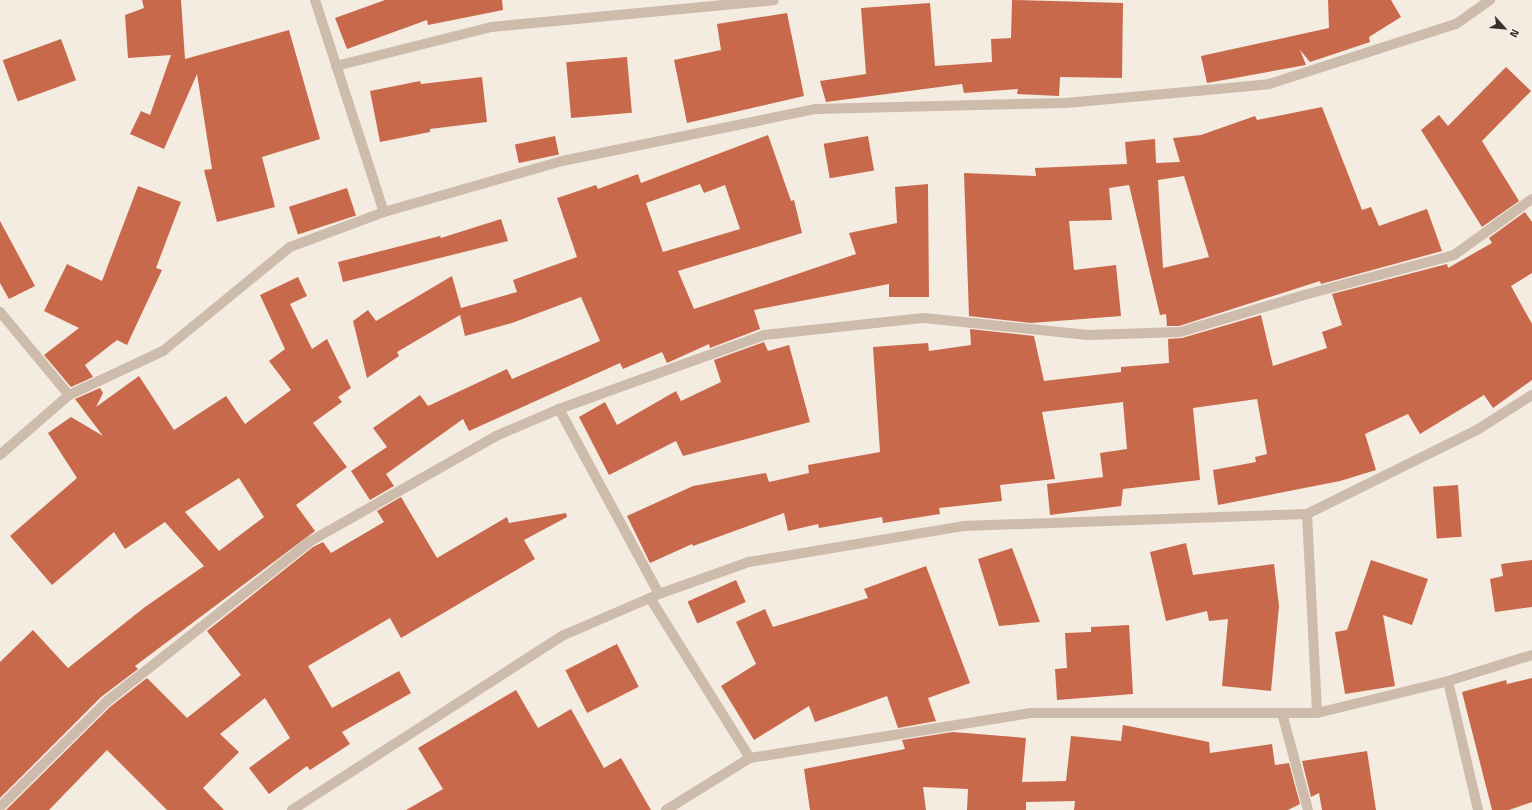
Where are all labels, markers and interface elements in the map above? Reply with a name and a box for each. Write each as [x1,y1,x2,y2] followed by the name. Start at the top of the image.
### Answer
[1484,8,1524,48] north arrow
[1506,26,1524,40] text: N

